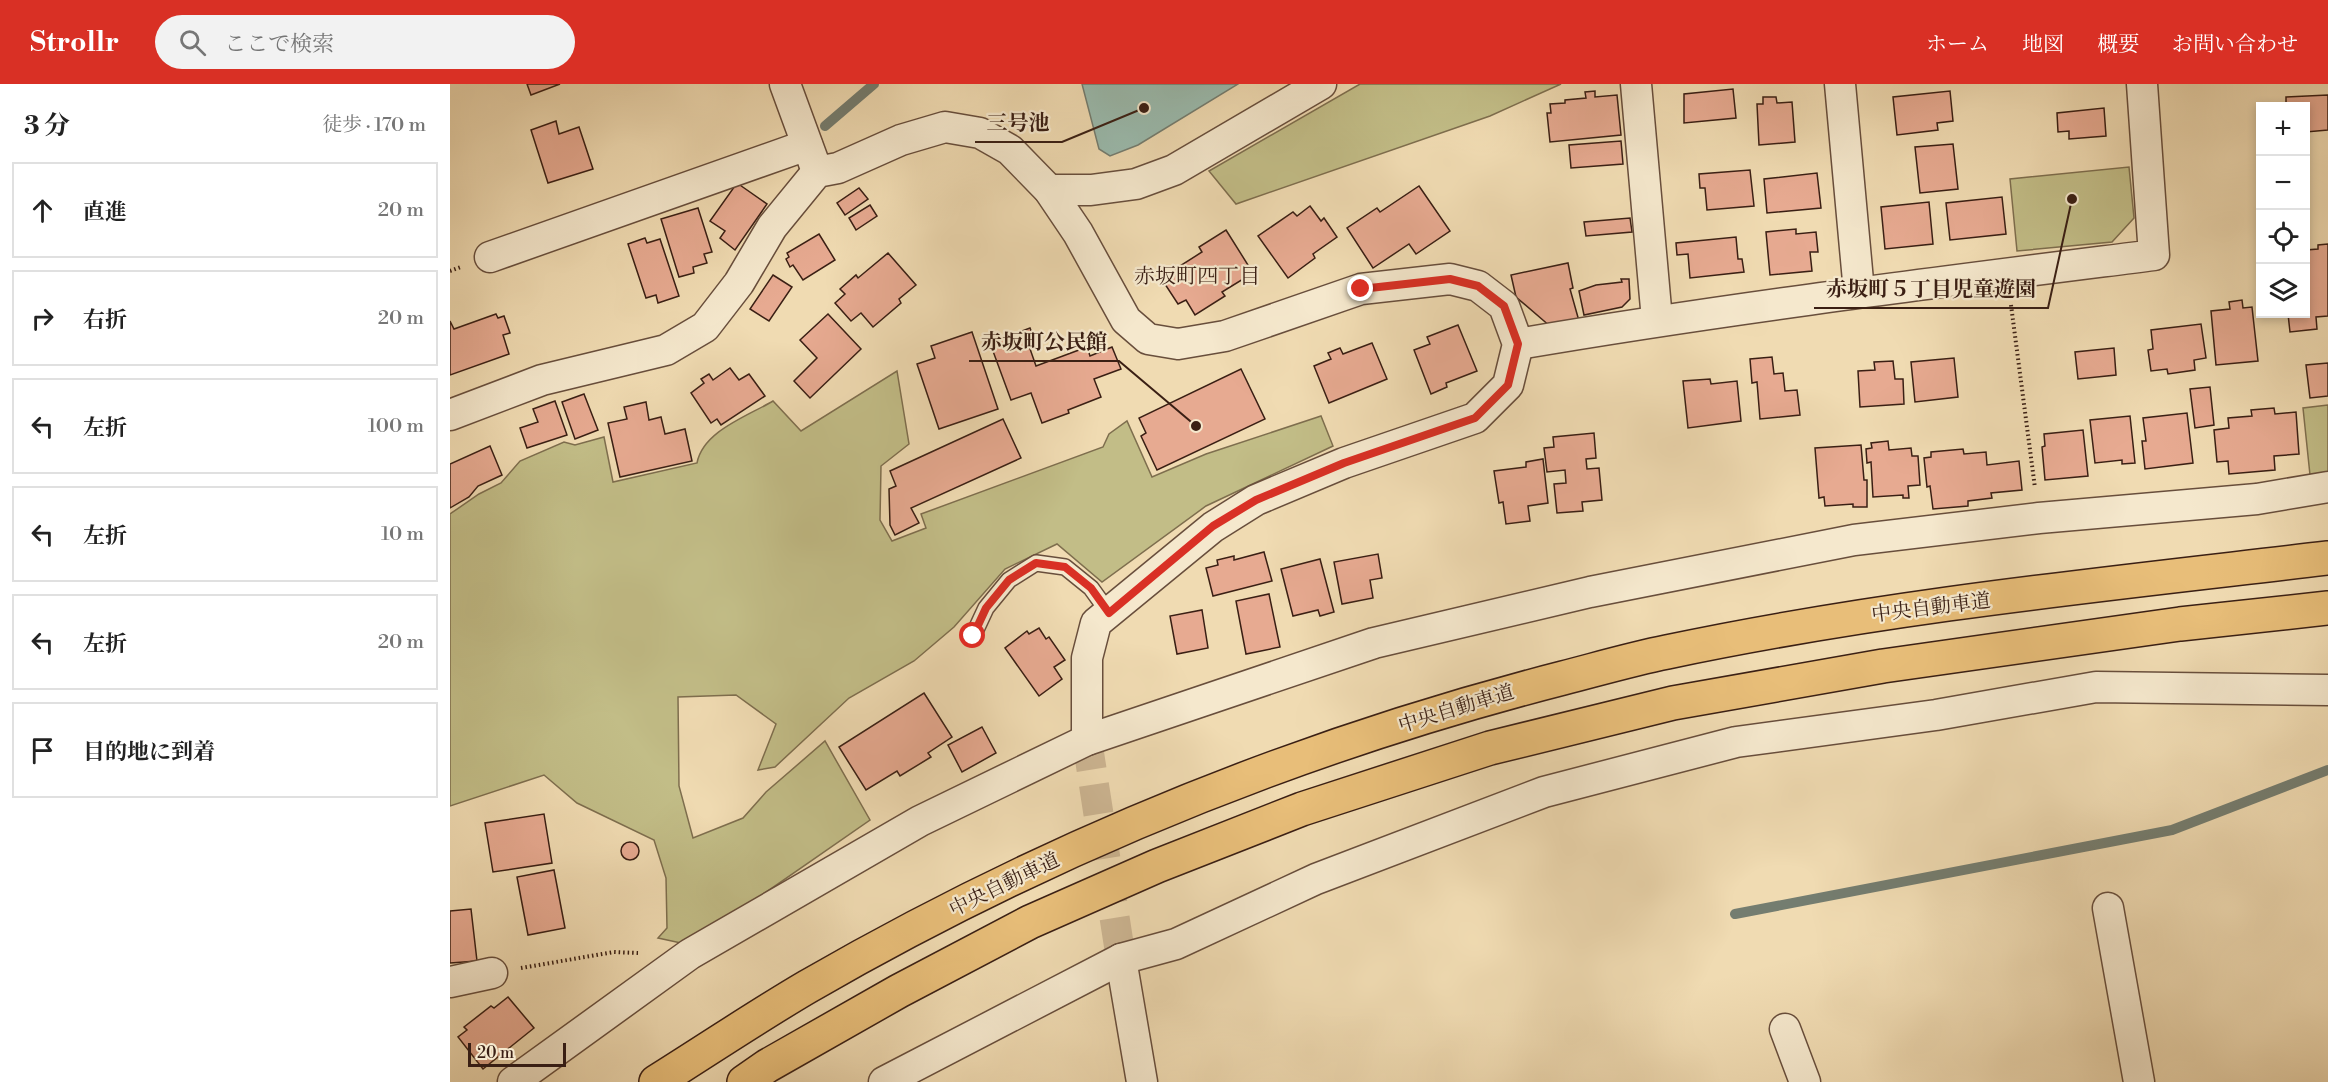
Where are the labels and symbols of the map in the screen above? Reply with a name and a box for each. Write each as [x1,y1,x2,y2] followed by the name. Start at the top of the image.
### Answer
[975,103,1062,142] callout: 三号池
[987,111,1050,137] text: 三号池
[1134,264,1260,290] district label: 赤坂町四丁目
[1814,269,2048,308] callout: 赤坂町５丁目児童遊園
[1347,275,1373,301] route end
[1826,277,2036,303] text: 赤坂町５丁目児童遊園
[969,322,1119,361] callout: 赤坂町公民館
[981,330,1107,356] text: 赤坂町公民館
[1870,589,1992,628] street label: 中央自動車道
[959,622,985,648] route start
[1395,680,1517,739] street label: 中央自動車道
[945,848,1064,923] street label: 中央自動車道
[468,1040,566,1068] scale bar

